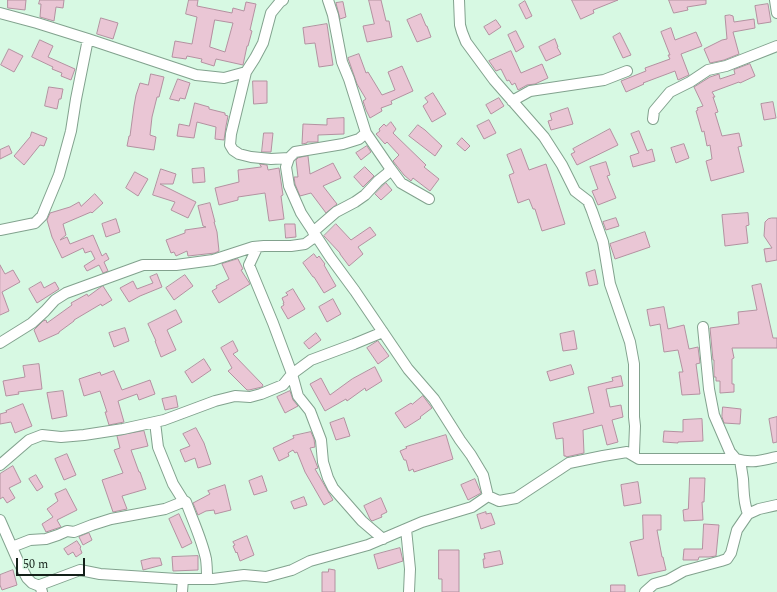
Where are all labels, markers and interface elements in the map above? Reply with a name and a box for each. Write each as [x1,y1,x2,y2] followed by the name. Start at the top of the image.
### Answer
[18,550,87,576] scale bar
[23,555,48,574] text: 50 m

